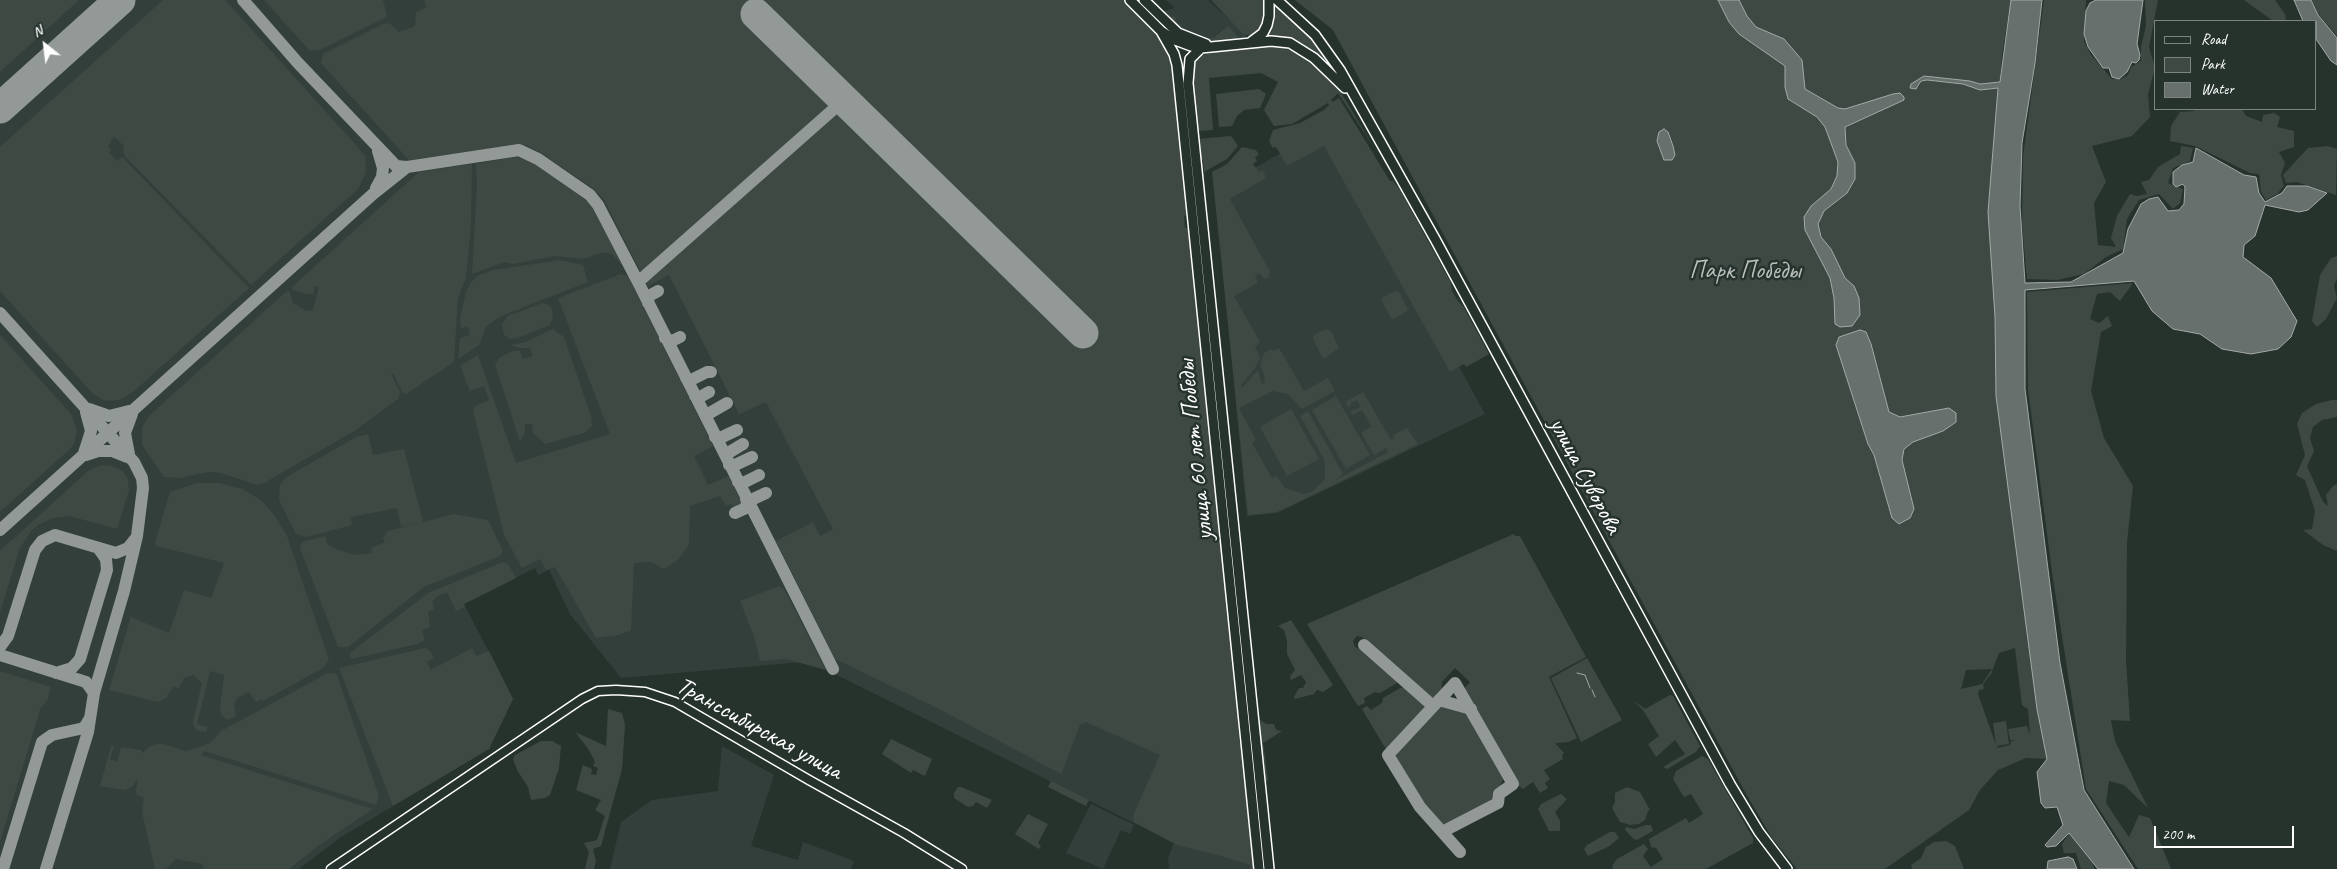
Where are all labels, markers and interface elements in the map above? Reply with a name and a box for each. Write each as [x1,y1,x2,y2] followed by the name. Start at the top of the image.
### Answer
[20,20,70,70] north arrow
[2154,20,2317,110] legend
[30,22,45,41] text: N
[2201,30,2226,49] text: Road
[2201,55,2225,74] text: Park
[2201,80,2234,99] text: Water
[1689,256,1801,286] park label: Парк Победы
[1172,358,1220,542] street label: улица 60 лет Победы
[1542,413,1628,539] street label: улица Суворова
[671,671,847,787] street label: Транссибирская улица
[2157,816,2297,848] scale bar
[2162,825,2194,844] text: 200 m

